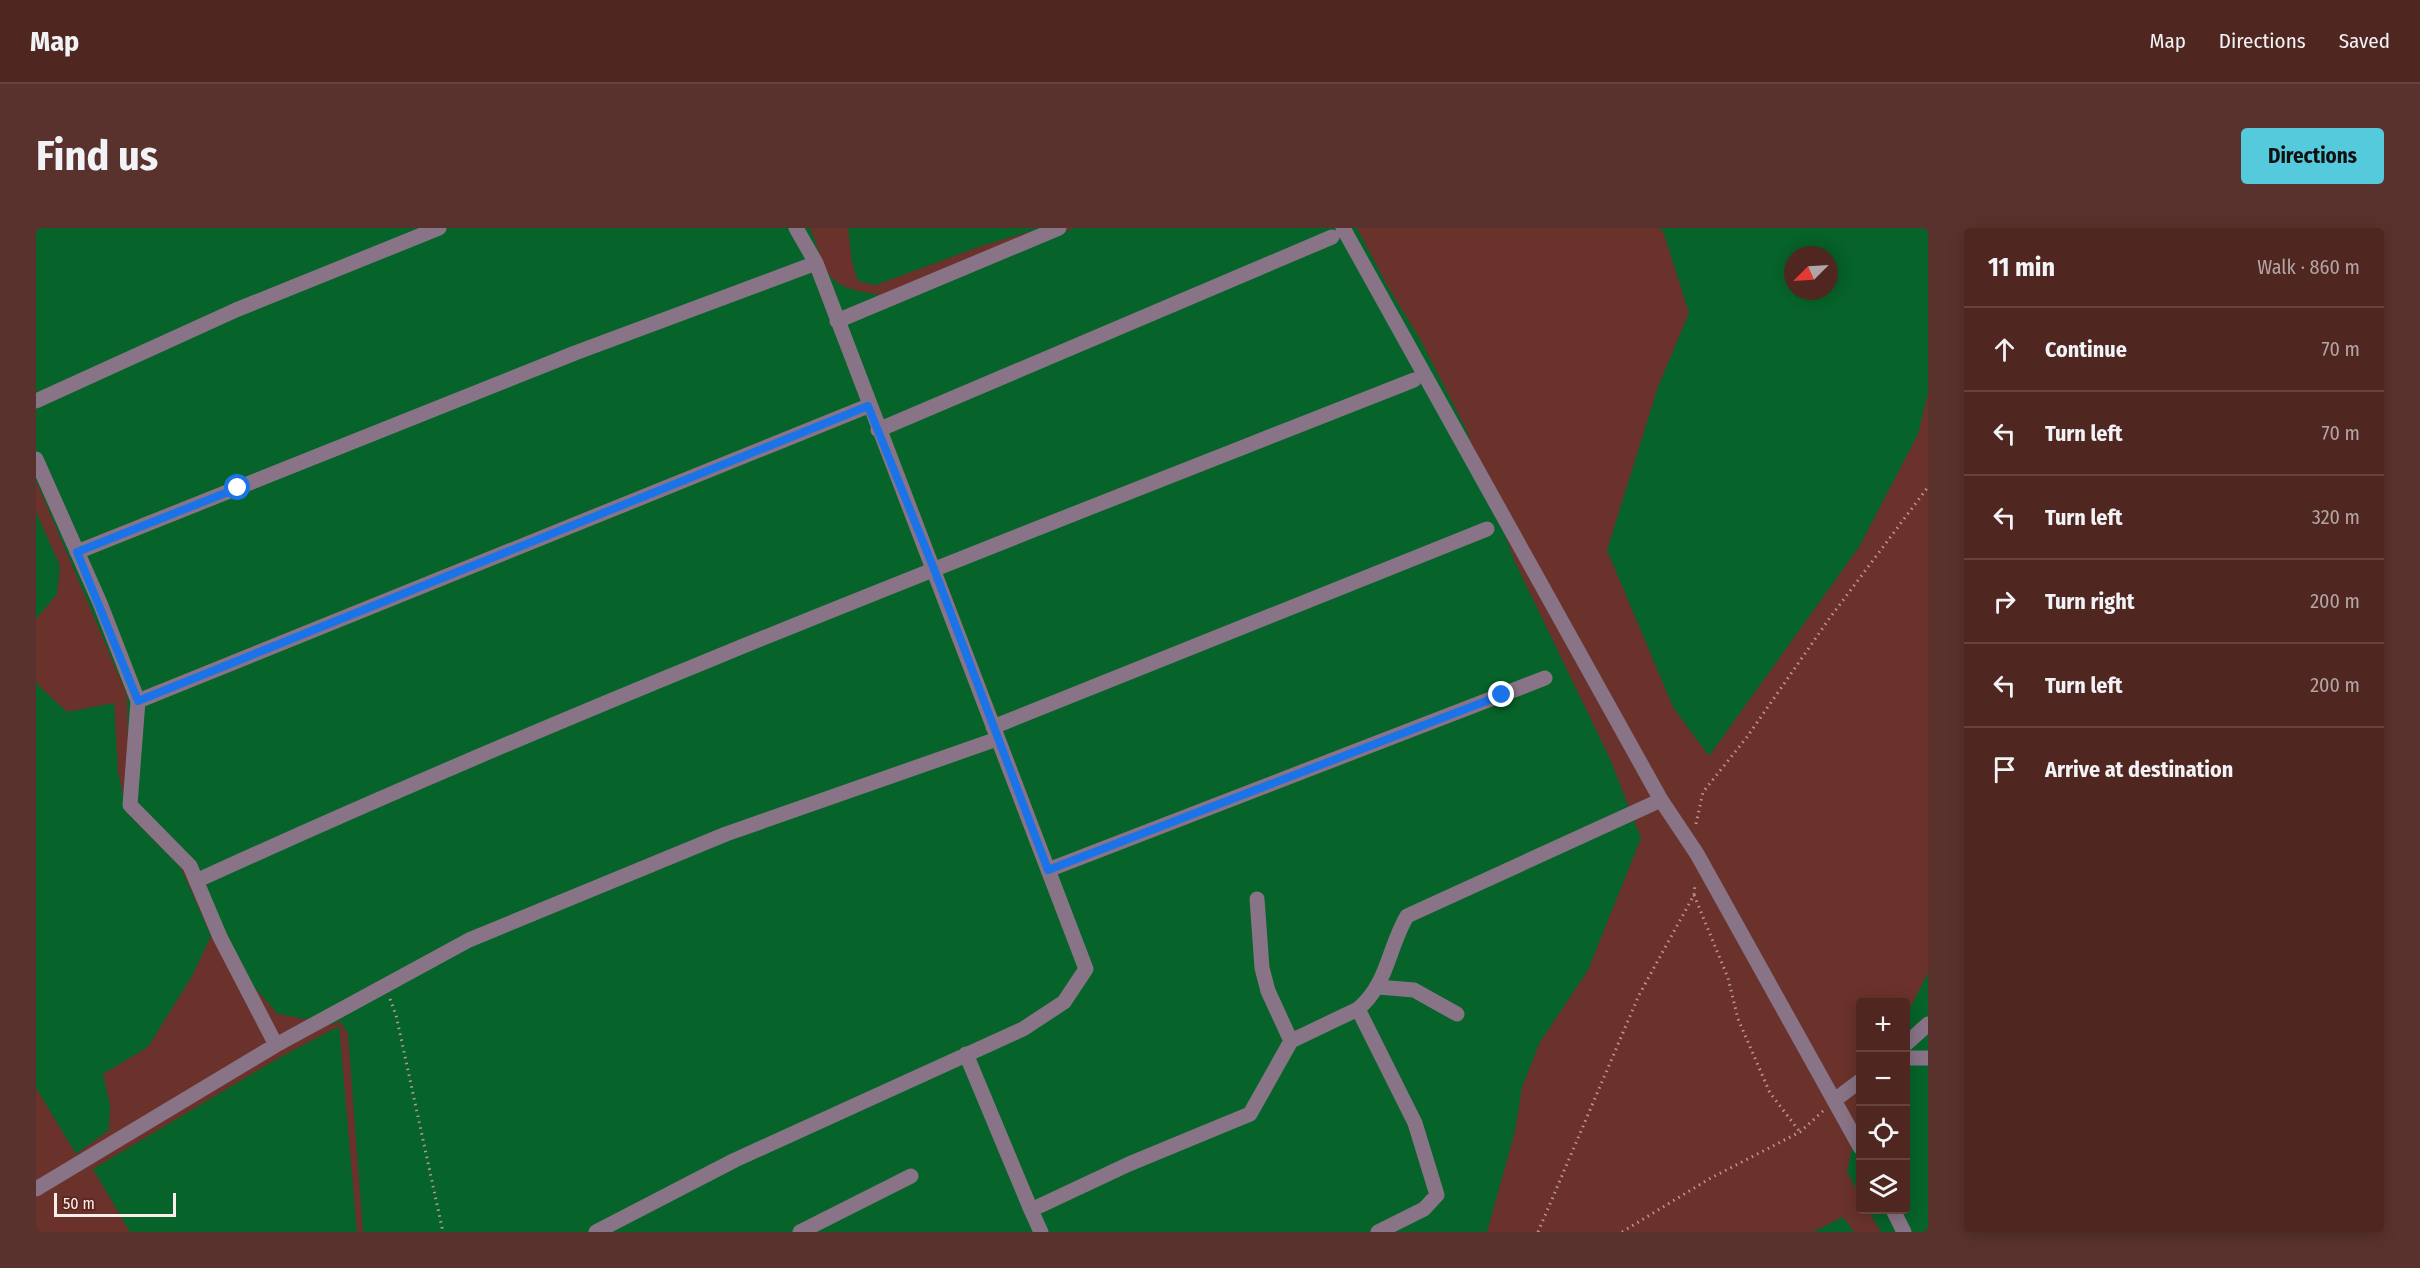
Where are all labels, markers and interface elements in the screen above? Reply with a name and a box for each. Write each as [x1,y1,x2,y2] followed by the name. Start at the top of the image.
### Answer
[30,25,79,58] text: Map
[2149,28,2186,54] text: Map
[2219,28,2306,54] text: Directions
[2339,28,2390,54] text: Saved
[2241,128,2384,184] button: Directions
[36,131,158,181] text: Find us
[1784,246,1838,300] north arrow
[1988,252,2055,283] text: 11 min
[2257,255,2360,279] text: Walk · 860 m
[1988,333,2021,366] icon: ahead
[2045,336,2127,363] text: Continue
[2322,337,2360,361] text: 70 m
[1988,417,2021,450] icon: left
[2045,420,2123,447] text: Turn left
[2322,421,2360,445] text: 70 m
[224,474,250,500] route start
[1988,501,2021,534] icon: left
[2045,504,2123,531] text: Turn left
[2312,505,2360,529] text: 320 m
[1988,585,2021,618] icon: right
[2045,588,2134,615] text: Turn right
[2310,589,2360,613] text: 200 m
[1988,669,2021,702] icon: left
[2045,672,2123,699] text: Turn left
[2310,673,2360,697] text: 200 m
[1488,681,1514,707] route end
[1988,753,2021,786] icon: arrive
[2045,756,2233,783] text: Arrive at destination
[1856,998,1910,1214] map controls
[1856,998,1910,1052] button: +
[1856,1052,1910,1106] button: −
[1856,1106,1910,1160] button: locate
[1856,1160,1910,1214] button: layers
[54,1190,176,1218] scale bar
[63,1194,95,1213] text: 50 m

